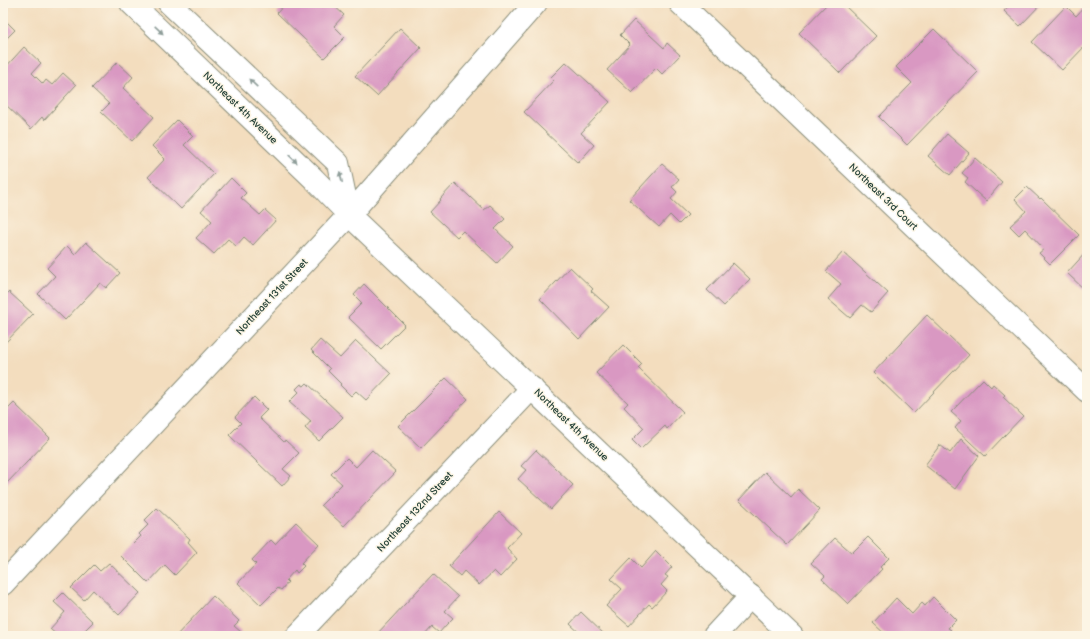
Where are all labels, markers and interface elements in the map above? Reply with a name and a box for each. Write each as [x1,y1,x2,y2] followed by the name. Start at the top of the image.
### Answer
[154,25,164,35] one-way arrow
[200,69,280,147] street label: Northeast 4th Avenue
[248,78,258,88] one-way arrow
[288,154,298,164] one-way arrow
[846,161,920,233] street label: Northeast 3rd Court
[337,170,343,183] one-way arrow
[234,256,310,338] street label: Northeast 131st Street
[531,386,611,464] street label: Northeast 4th Avenue
[375,469,455,555] street label: Northeast 132nd Street

